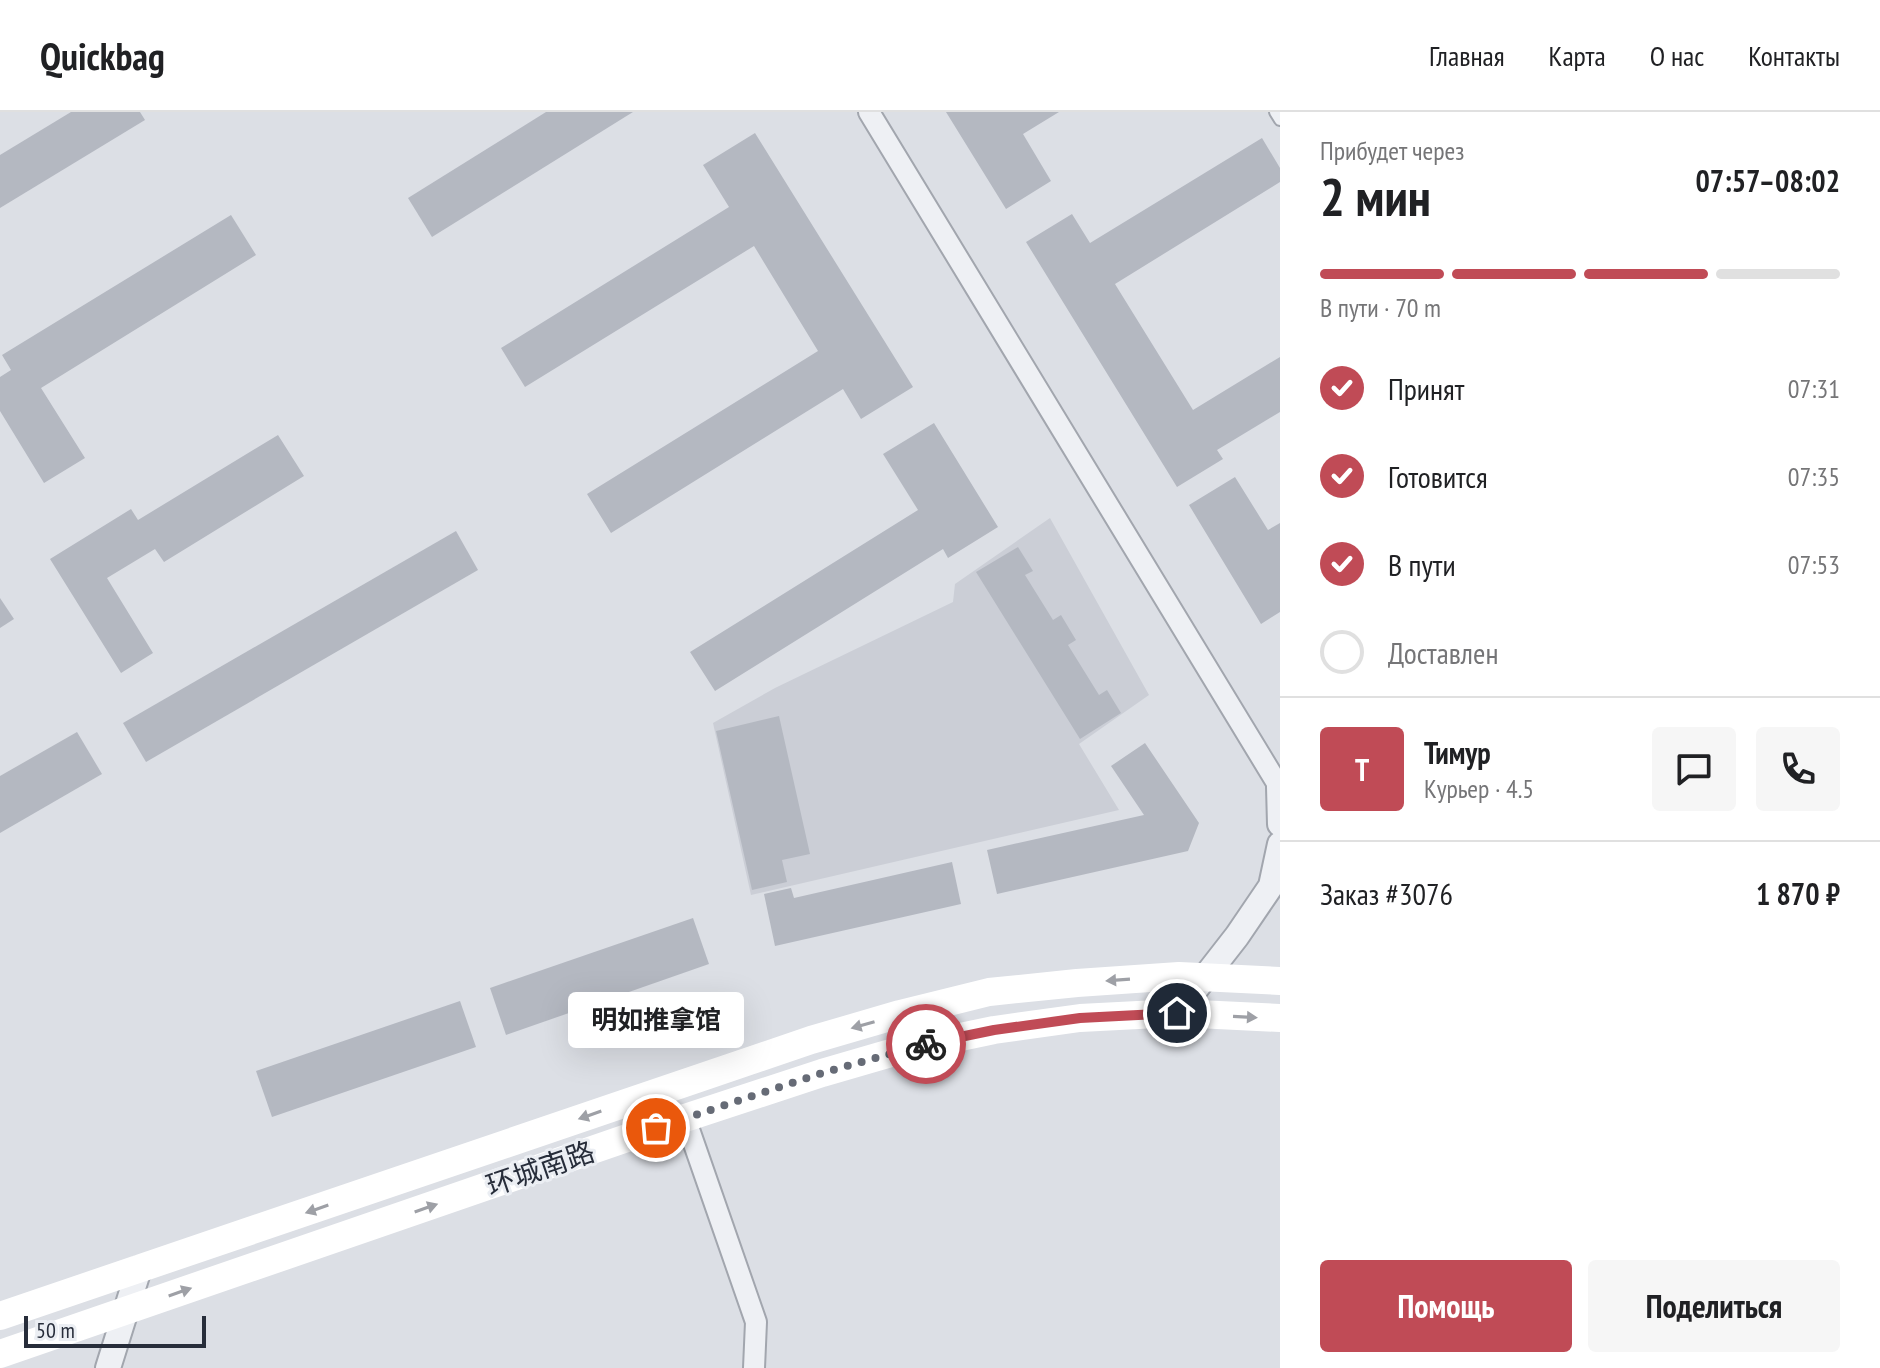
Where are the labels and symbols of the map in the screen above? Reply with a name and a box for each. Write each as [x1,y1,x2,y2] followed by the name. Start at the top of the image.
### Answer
[1105,974,1130,987] one-way arrow
[1143,979,1211,1047] pin
[568,992,744,1048] callout: 明如推拿馆
[886,1004,966,1084] courier
[1233,1010,1258,1023] one-way arrow
[851,1019,875,1032] one-way arrow
[622,1094,690,1162] pin
[577,1110,601,1122] one-way arrow
[481,1132,599,1204] street label: 环城南路
[414,1201,438,1213] one-way arrow
[305,1203,329,1215] one-way arrow
[168,1286,192,1298] one-way arrow
[24,1312,206,1348] scale bar

